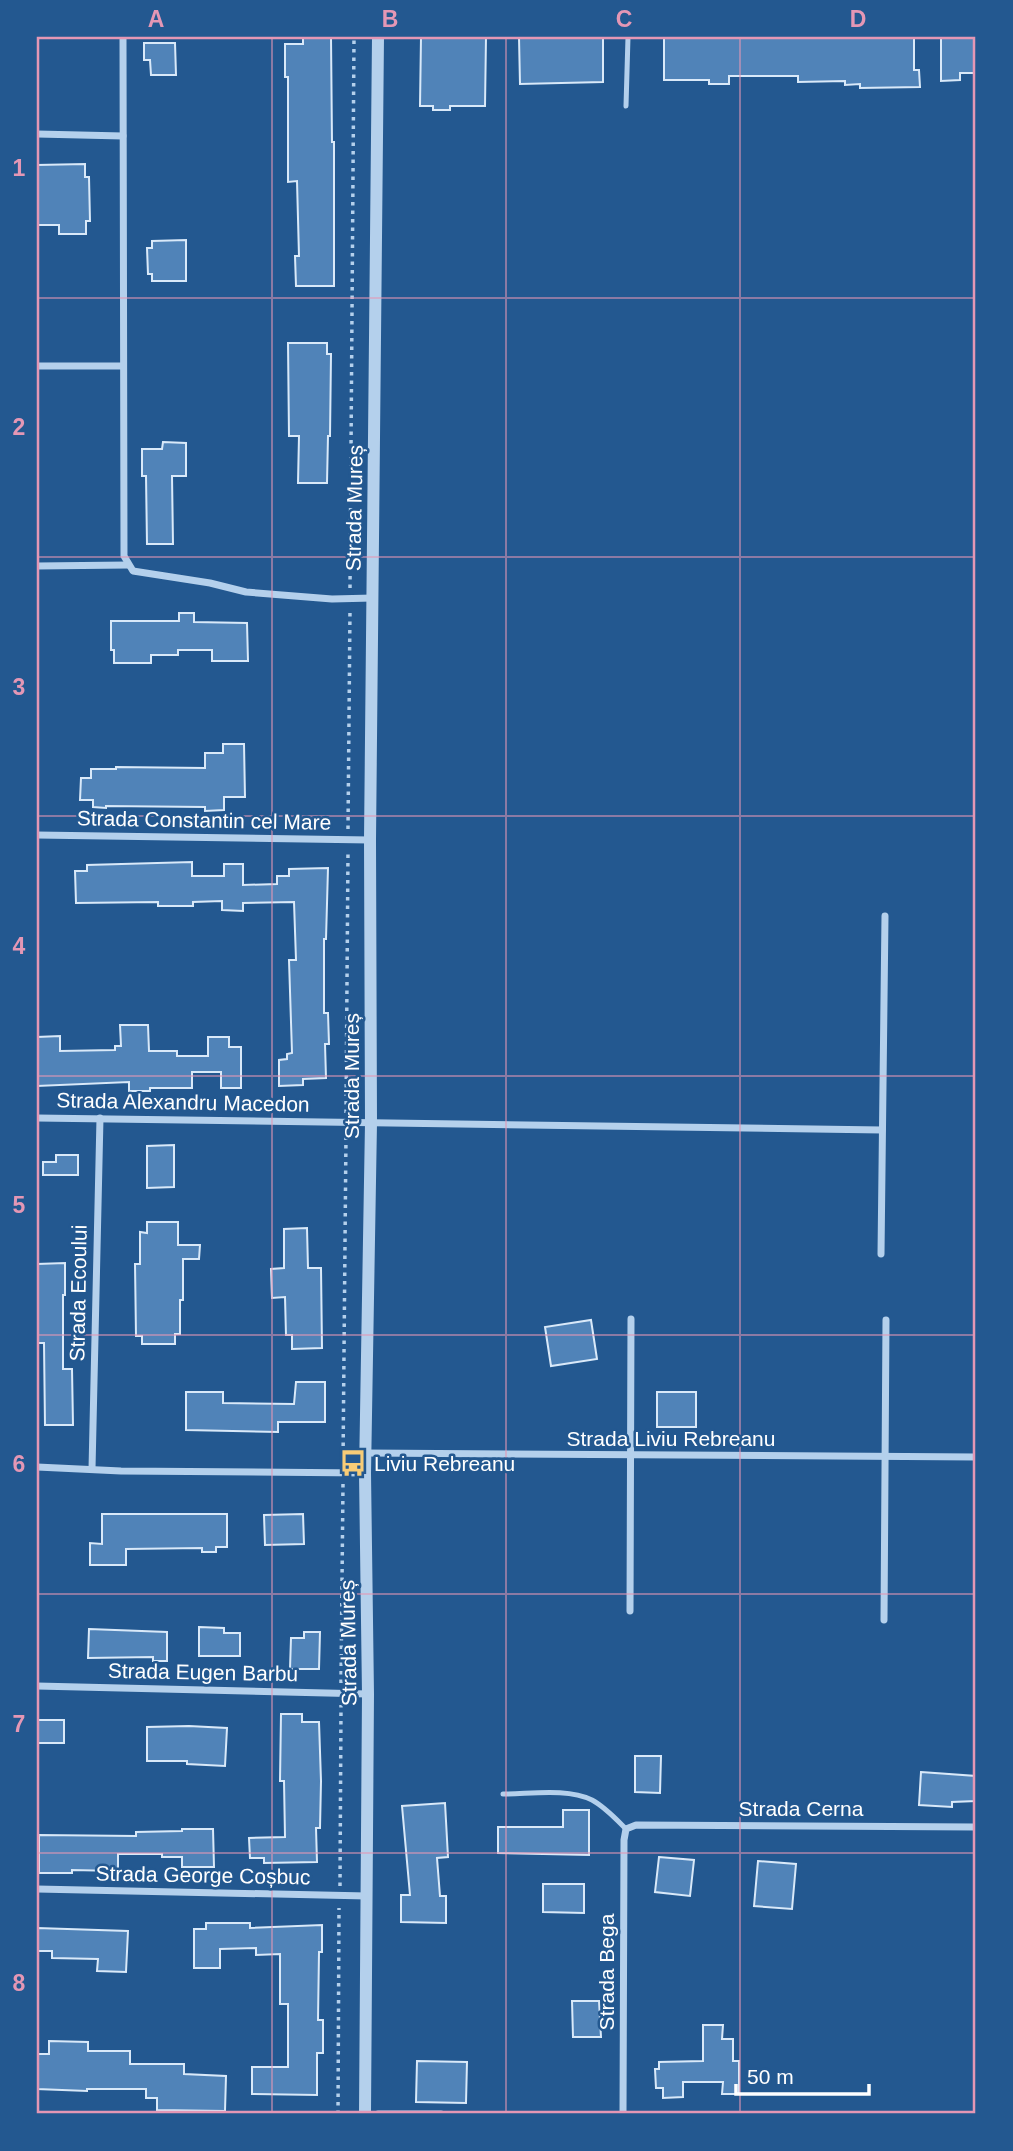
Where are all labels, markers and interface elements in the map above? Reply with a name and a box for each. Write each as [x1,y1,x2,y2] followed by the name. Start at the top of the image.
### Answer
[148,6,164,32] text: A
[382,6,398,32] text: B
[616,6,632,32] text: C
[850,6,866,32] text: D
[13,155,26,181] text: 1
[13,414,25,440] text: 2
[341,445,367,571] street label: Strada Mureș
[13,674,25,700] text: 3
[77,806,331,834] street label: Strada Constantin cel Mare
[13,933,26,959] text: 4
[340,1013,363,1139] street label: Strada Mureș
[56,1088,310,1116] street label: Strada Alexandru Macedon
[13,1192,26,1218] text: 5
[65,1225,91,1361] street label: Strada Ecoului
[567,1427,775,1450] street label: Strada Liviu Rebreanu
[338,1448,368,1478] bus stop icon: Liviu Rebreanu
[13,1451,25,1477] text: 6
[374,1452,515,1475] place label: Liviu Rebreanu
[335,1580,361,1706] street label: Strada Mureș
[108,1659,298,1685] street label: Strada Eugen Barbu
[13,1711,25,1737] text: 7
[739,1797,864,1820] street label: Strada Cerna
[95,1862,311,1888] street label: Strada George Coșbuc
[595,1913,618,2030] street label: Strada Bega
[13,1970,26,1996] text: 8
[736,2053,870,2097] scale bar
[747,2065,794,2088] text: 50 m

